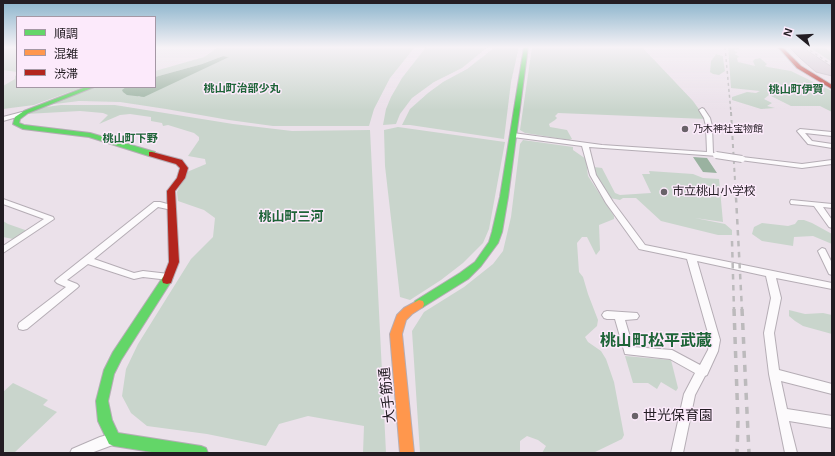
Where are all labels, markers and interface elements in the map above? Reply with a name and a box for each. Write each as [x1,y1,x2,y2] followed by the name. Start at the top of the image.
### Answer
[16,16,156,88] legend
[779,16,819,56] north arrow
[54,27,78,41] text: 順調
[781,27,795,38] text: N
[54,47,78,61] text: 混雑
[54,67,78,81] text: 渋滞
[204,82,280,96] district label: 桃山町治部少丸
[769,83,823,97] district label: 桃山町伊賀
[693,123,763,135] place label: 乃木神社宝物館
[680,124,690,134] marker: 乃木神社宝物館
[103,132,157,146] district label: 桃山町下野
[672,185,756,199] place label: 市立桃山小学校
[659,187,669,197] marker: 市立桃山小学校
[259,209,323,225] district label: 桃山町三河
[600,332,712,352] district label: 桃山町松平武蔵
[377,366,399,424] street label: 大手筋通
[643,408,713,424] place label: 世光保育園
[630,411,640,421] marker: 世光保育園

